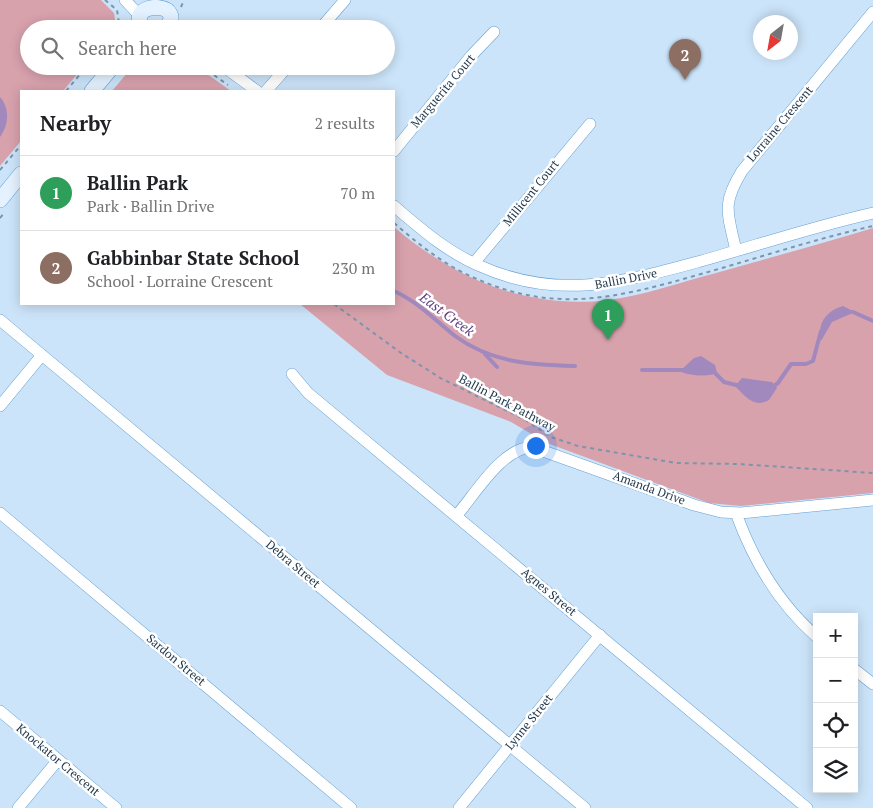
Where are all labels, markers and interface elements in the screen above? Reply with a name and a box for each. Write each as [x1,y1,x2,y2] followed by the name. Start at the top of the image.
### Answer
[753,15,798,60] north arrow
[20,20,395,75] search box
[38,34,66,62] icon: search
[78,35,177,60] text: Search here
[669,39,701,80] pin: 2
[407,50,478,131] street label: Marguerita Court
[743,82,816,165] street label: Lorraine Crescent
[40,109,111,137] text: Nearby
[315,112,375,134] text: 2 results
[499,156,562,229] street label: Millicent Court
[87,170,188,195] text: Ballin Park
[51,182,61,204] text: 1
[340,182,375,204] text: 70 m
[87,195,215,217] text: Park · Ballin Drive
[87,245,300,270] text: Gabbinbar State School
[51,257,61,279] text: 2
[332,257,375,279] text: 230 m
[594,265,658,292] street label: Ballin Drive
[87,270,273,292] text: School · Lorraine Crescent
[415,287,479,340] water label: East Creek
[592,299,624,340] pin: 1
[457,371,559,435] street label: Ballin Park Pathway
[523,433,549,459] your location
[611,467,687,508] street label: Amanda Drive
[263,536,324,591] street label: Debra Street
[519,564,580,619] street label: Agnes Street
[813,613,858,793] map controls
[813,613,858,658] button: +
[144,631,209,689] street label: Sardon Street
[813,658,858,703] button: −
[502,690,556,753] street label: Lynne Street
[813,703,858,748] button: locate
[13,720,104,799] street label: Knockator Crescent
[813,748,858,793] button: layers

